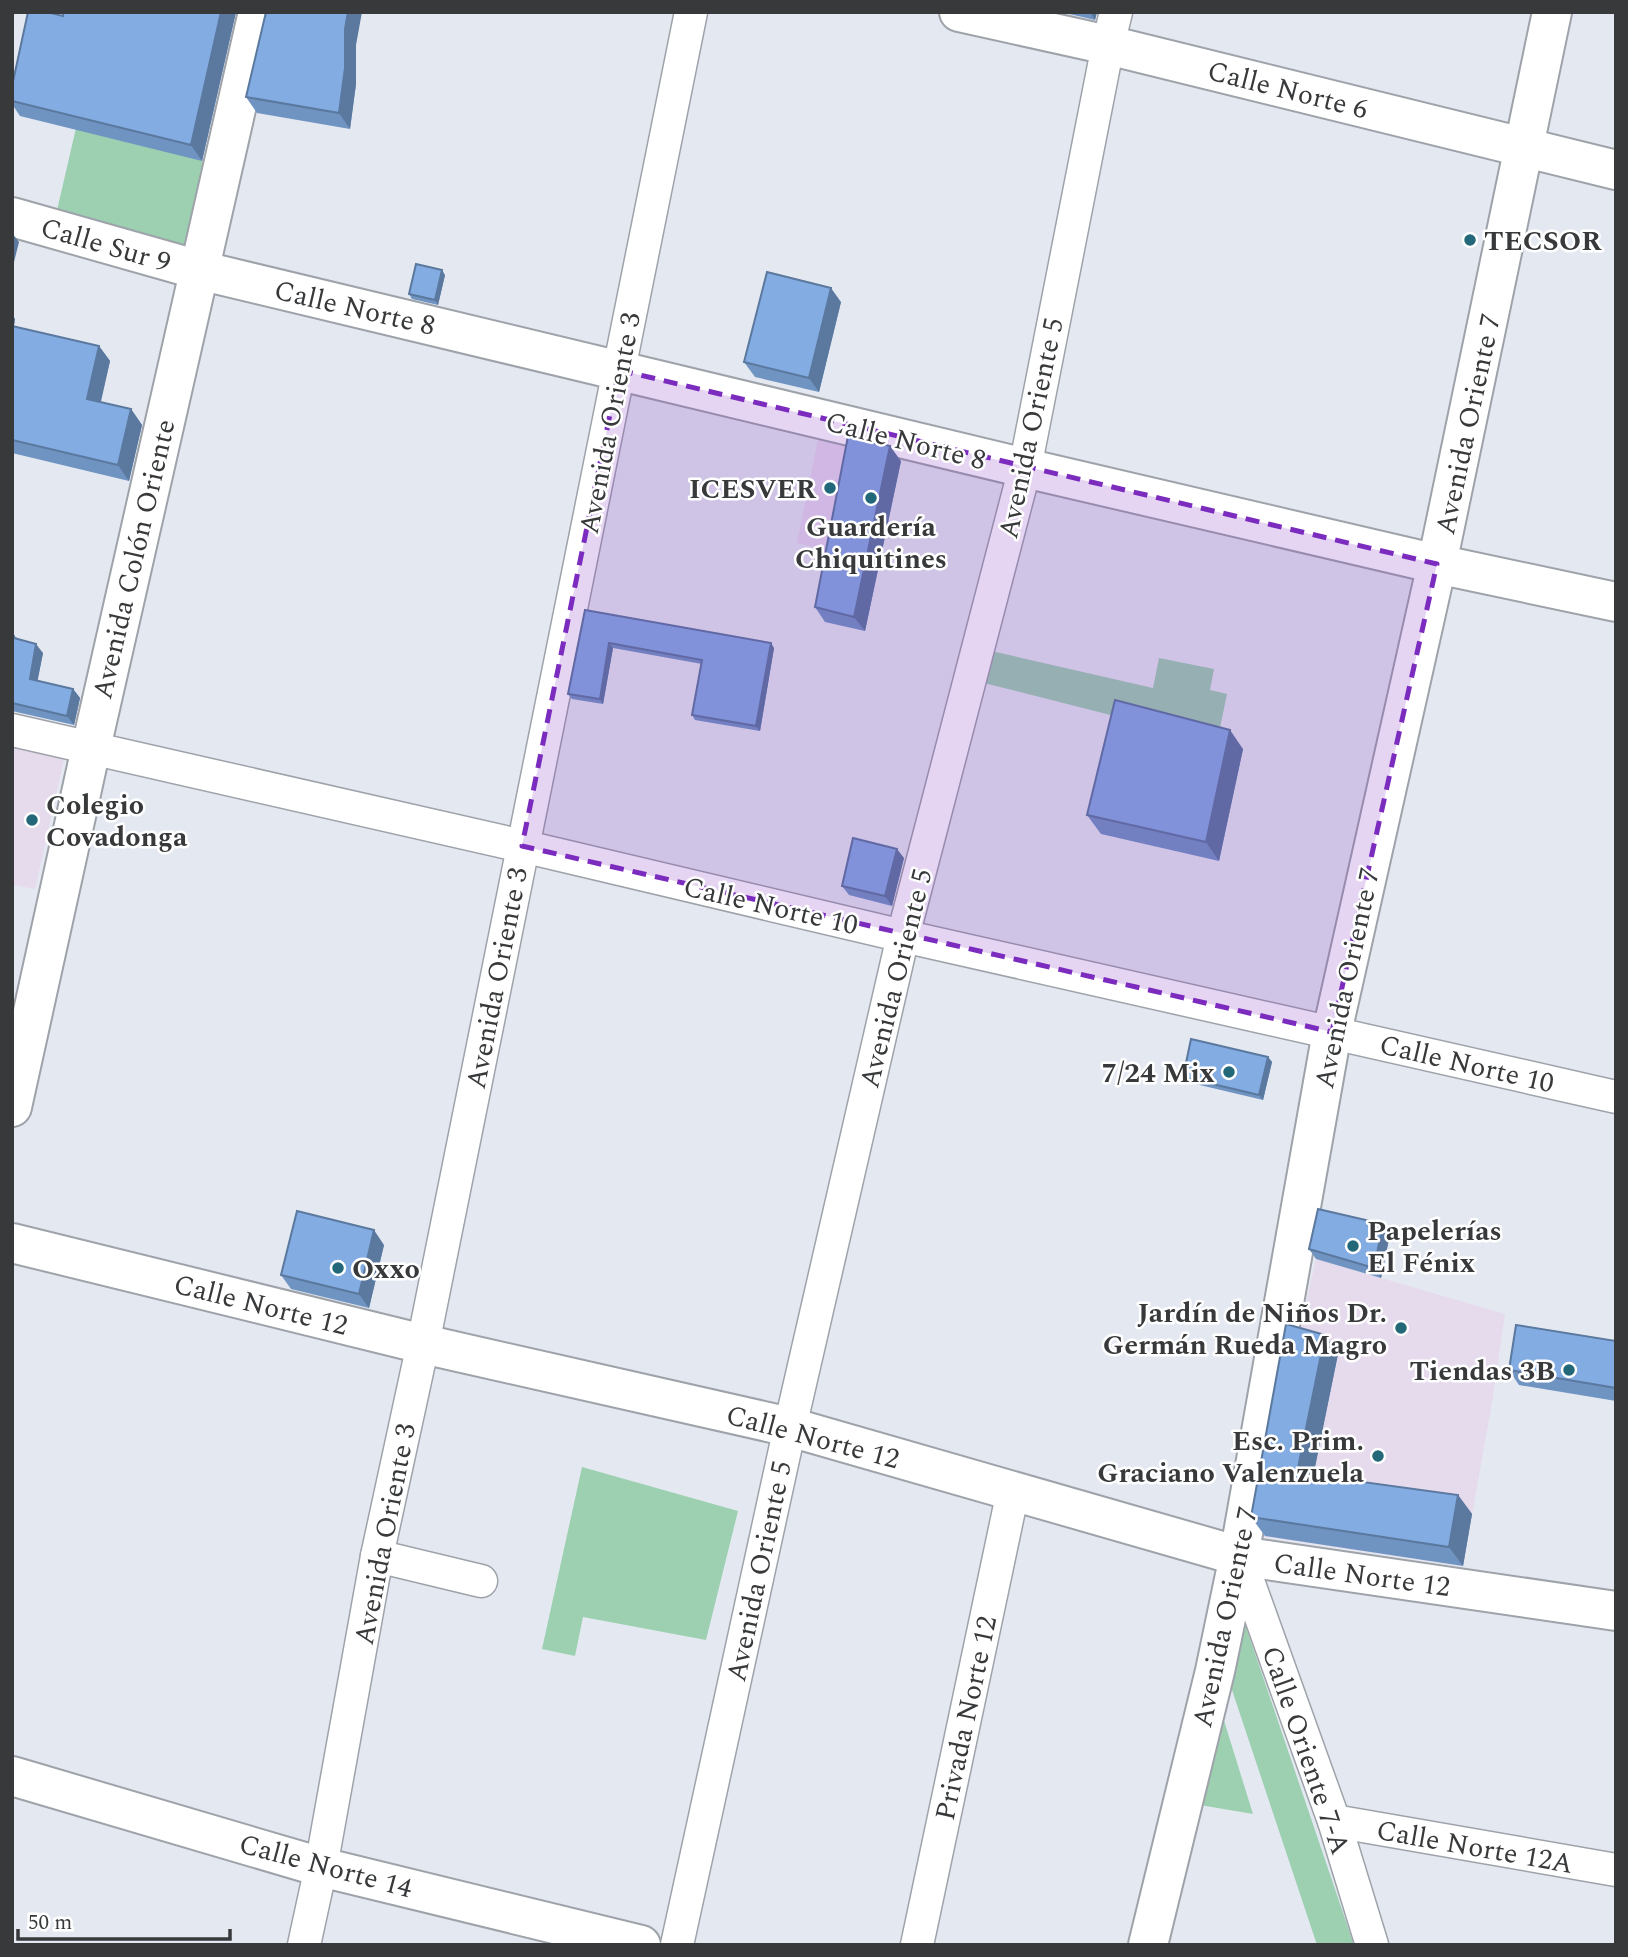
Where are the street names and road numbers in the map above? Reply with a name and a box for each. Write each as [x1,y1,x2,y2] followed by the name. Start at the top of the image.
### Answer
[1203,50,1372,131] street label: Calle Norte 6
[35,206,176,285] street label: Calle Sur 9
[270,269,439,348] street label: Calle Norte 8
[568,309,653,538] street label: Avenida Oriente 3
[1424,310,1513,539] street label: Avenida Oriente 7
[987,314,1076,543] street label: Avenida Oriente 5
[821,401,990,482] street label: Calle Norte 8
[81,415,188,704] street label: Avenida Colón Oriente
[455,864,540,1093] street label: Avenida Oriente 3
[848,864,945,1093] street label: Avenida Oriente 5
[1303,864,1392,1093] street label: Avenida Oriente 7
[679,865,862,947] street label: Calle Norte 10
[1375,1023,1558,1105] street label: Calle Norte 10
[169,1263,352,1348] street label: Calle Norte 12
[721,1394,904,1481] street label: Calle Norte 12
[343,1420,428,1649] street label: Avenida Oriente 3
[715,1457,804,1686] street label: Avenida Oriente 5
[1181,1503,1270,1732] street label: Avenida Oriente 7
[1271,1542,1453,1609] street label: Calle Norte 12
[924,1612,1009,1825] street label: Privada Norte 12
[1250,1640,1361,1861] street label: Calle Oriente 7-A
[1373,1809,1576,1886] street label: Calle Norte 12A
[234,1823,417,1910] street label: Calle Norte 14

